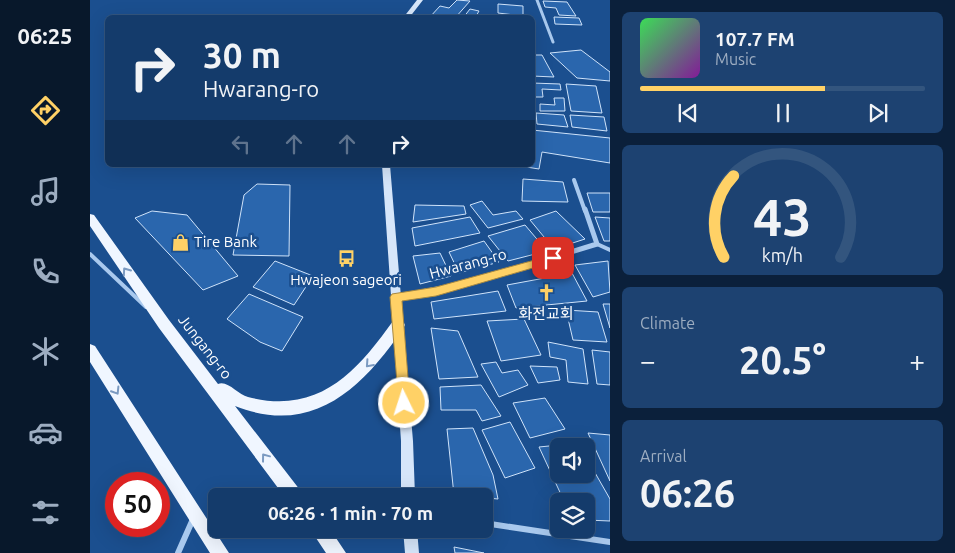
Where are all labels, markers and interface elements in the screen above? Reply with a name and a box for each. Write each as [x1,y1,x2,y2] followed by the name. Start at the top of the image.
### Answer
[17,23,73,48] text: 06:25
[715,28,795,50] text: 107.7 FM
[120,35,185,100] icon: right
[203,35,281,75] text: 30 m
[715,50,756,68] text: Music
[203,76,319,101] text: Hwarang-ro
[28,93,63,128] icon: directions
[674,99,702,127] icon: previous
[769,99,797,127] icon: pause
[864,99,892,127] icon: next
[227,130,255,158] icon: left
[280,130,308,158] icon: ahead
[333,130,361,158] icon: ahead
[386,130,414,158] icon: right
[28,174,63,209] icon: music
[753,188,812,246] text: 43
[170,232,190,252] shop icon: Tire Bank
[194,233,258,250] place label: Tire Bank
[532,237,574,279] pin
[539,244,567,272] icon: arrive
[427,245,508,282] street label: Hwarang-ro
[762,245,803,265] text: km/h
[336,249,356,269] bus stop icon: Hwajeon sageori
[28,254,63,289] icon: phone
[123,267,133,276] one-way arrow
[290,271,402,288] place label: Hwajeon sageori
[536,283,556,303] church icon: 화전교회
[518,305,574,322] place label: 화전교회
[175,311,236,382] street label: Jungang-ro
[640,314,695,332] text: Climate
[28,334,63,369] icon: climate
[739,339,826,381] text: 20.5°
[640,345,656,376] text: −
[909,345,925,376] text: +
[366,358,374,367] one-way arrow
[377,376,429,428] position arrow
[110,386,119,395] one-way arrow
[28,415,63,450] icon: car
[550,438,595,538] map controls
[550,438,595,483] button: sound
[640,447,687,465] text: Arrival
[262,453,271,463] one-way arrow
[105,472,170,537] speed limit sign: 50
[640,472,735,514] text: 06:26
[550,493,595,538] button: layers
[28,495,63,530] icon: filters
[268,502,433,524] text: 06:26 · 1 min · 70 m

